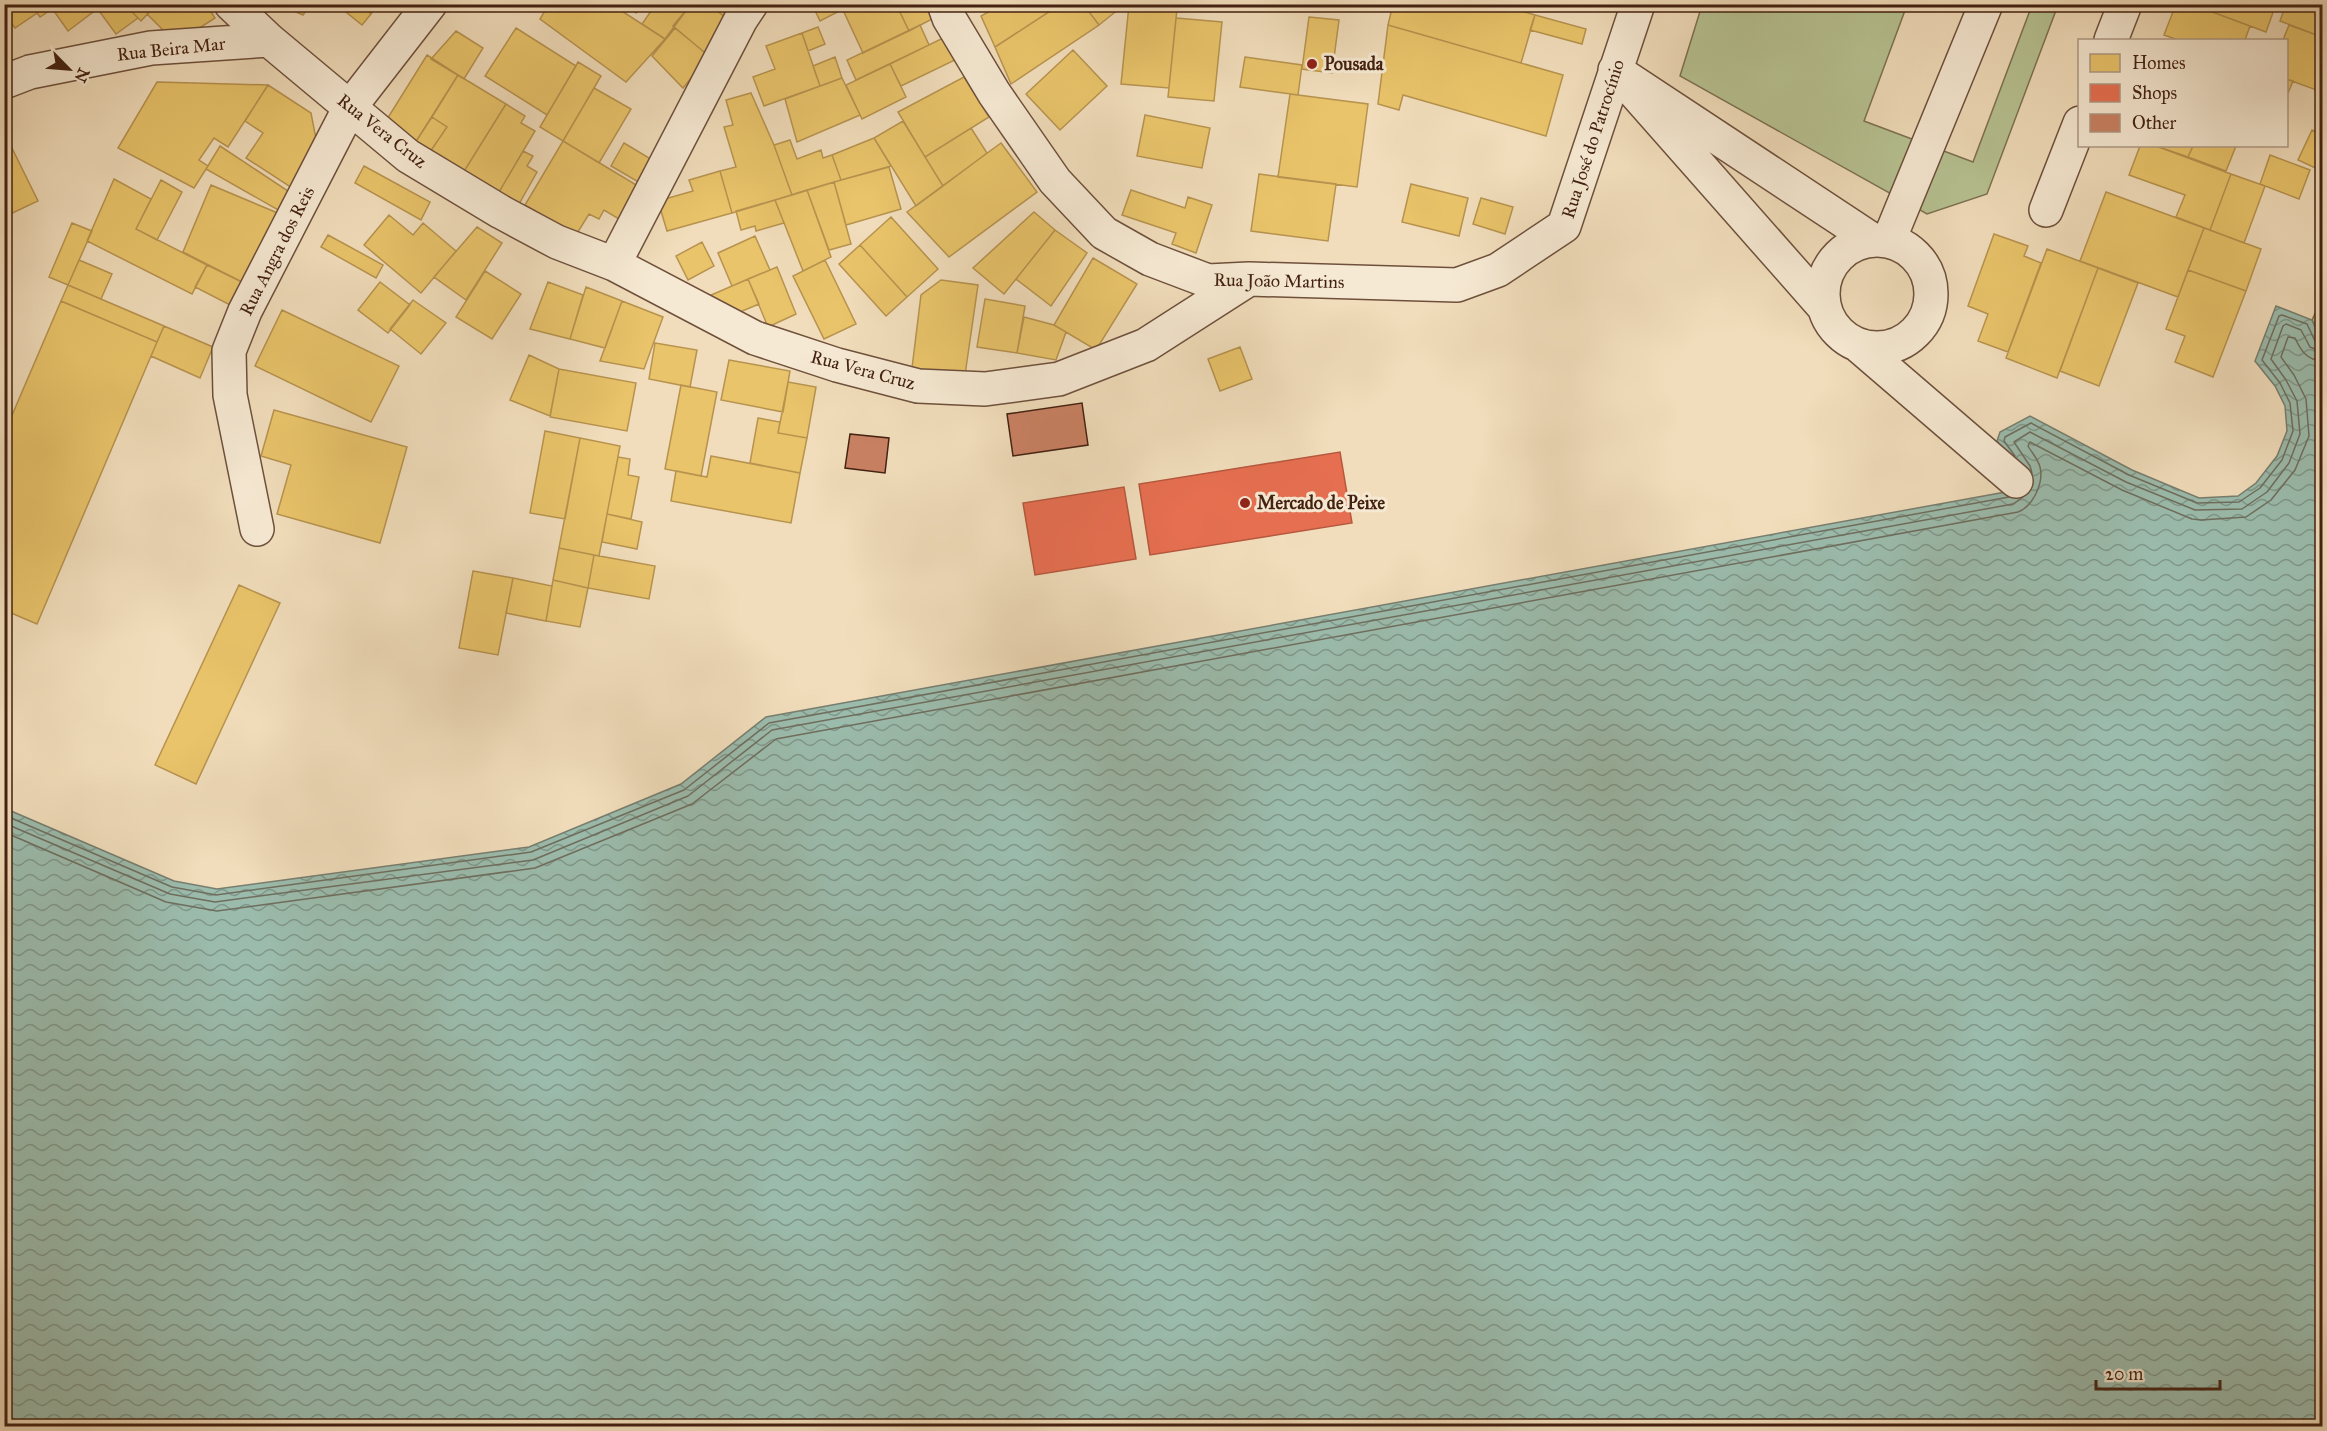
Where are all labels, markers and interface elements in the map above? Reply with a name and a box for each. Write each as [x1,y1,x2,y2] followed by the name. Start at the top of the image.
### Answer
[116,32,227,66] street label: Rua Beira Mar
[39,39,99,99] north arrow
[2078,39,2288,147] legend
[2132,52,2186,74] text: Homes
[1324,53,1384,75] place label: Pousada
[1305,57,1319,71] marker: Pousada
[1557,57,1630,222] street label: Rua José do Patrocínio
[70,65,94,86] text: N
[2132,82,2177,104] text: Shops
[333,89,431,173] street label: Rua Vera Cruz
[2132,112,2177,134] text: Other
[235,183,320,320] street label: Rua Angra dos Reis
[1213,269,1345,294] street label: Rua João Martins
[808,345,918,395] street label: Rua Vera Cruz
[1257,492,1385,514] place label: Mercado de Peixe
[1238,496,1252,510] marker: Mercado de Peixe
[2096,1353,2220,1391] scale bar
[2105,1363,2143,1385] text: 20 m

